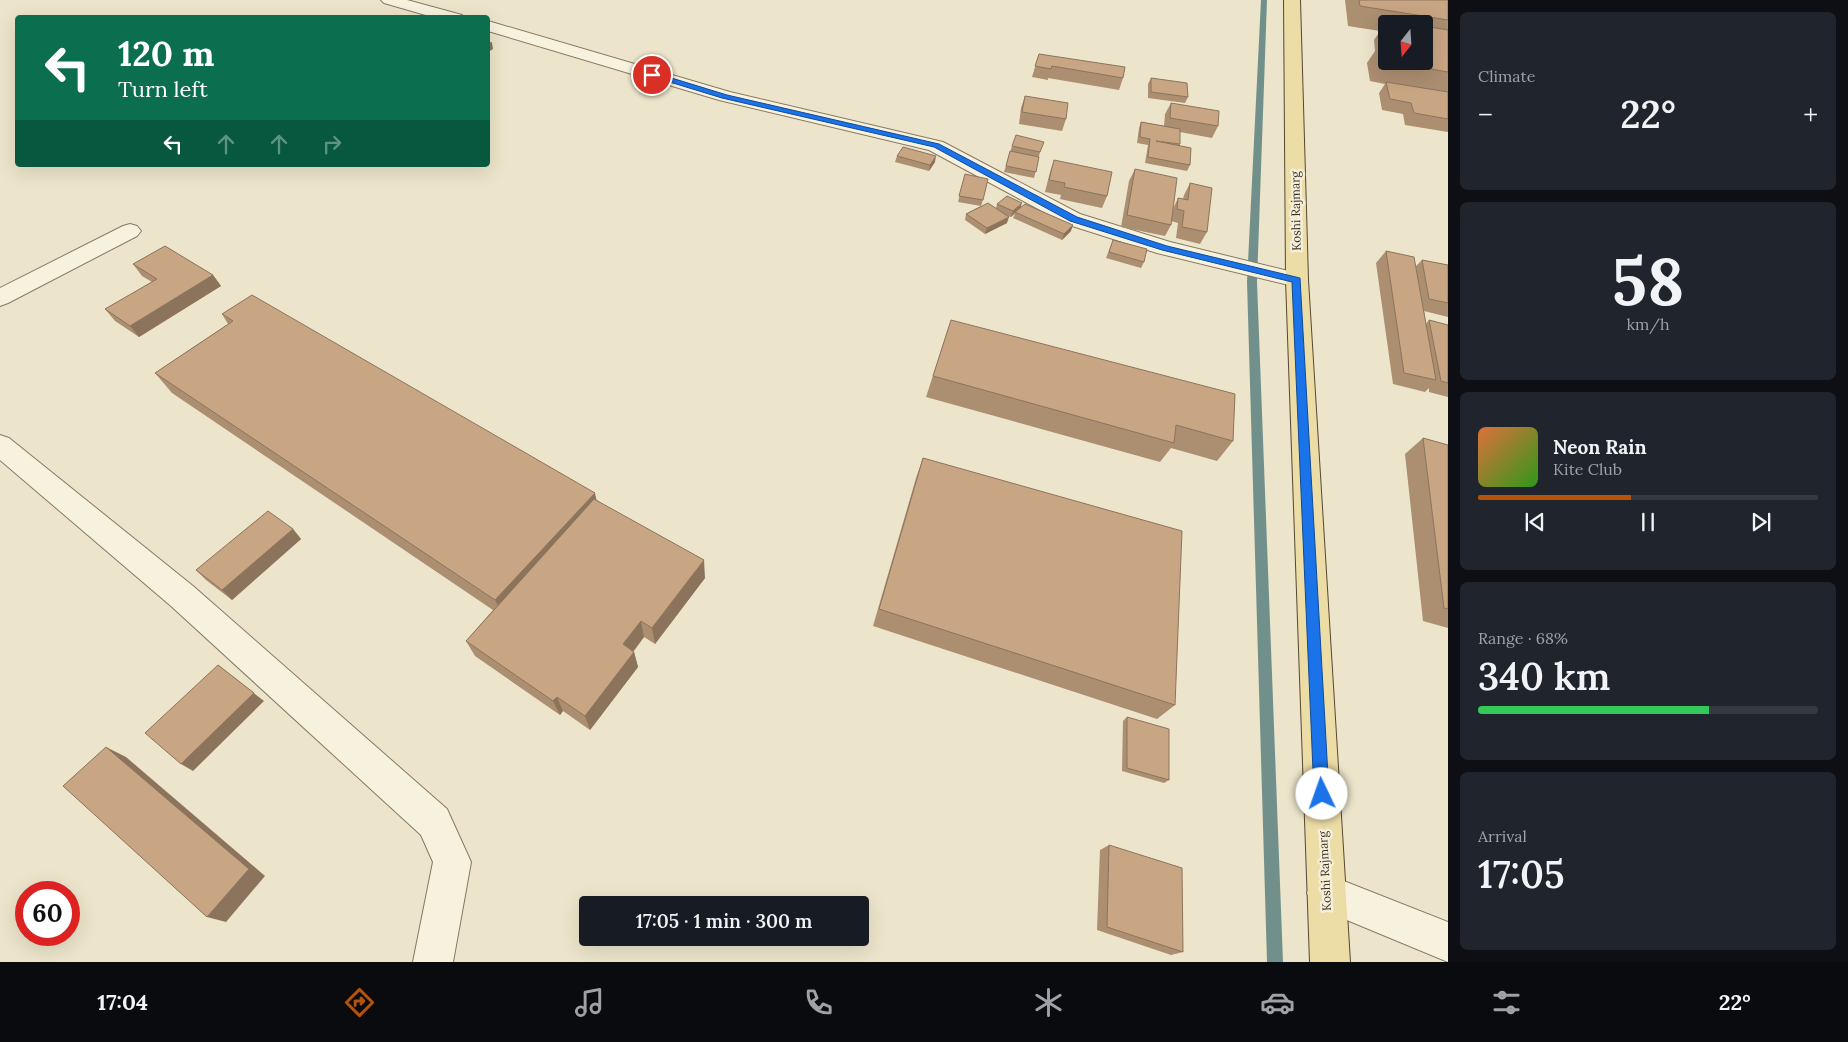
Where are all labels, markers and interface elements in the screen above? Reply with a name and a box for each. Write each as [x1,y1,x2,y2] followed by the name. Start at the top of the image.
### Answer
[1378,15,1432,70] north arrow
[1378,15,1433,70] map controls
[118,31,215,76] text: 120 m
[35,35,100,100] icon: left
[631,54,673,96] pin
[638,61,666,89] icon: arrive
[1478,66,1535,86] text: Climate
[118,75,208,103] text: Turn left
[1620,90,1676,138] text: 22°
[1478,97,1493,133] text: −
[1803,97,1818,133] text: +
[159,130,187,158] icon: left
[212,130,240,158] icon: ahead
[265,130,293,158] icon: ahead
[318,130,346,158] icon: right
[1287,171,1304,251] street label: Koshi Rajmarg
[1612,240,1684,323] text: 58
[1626,314,1670,334] text: km/h
[1553,435,1647,459] text: Neon Rain
[1553,459,1622,479] text: Kite Club
[1521,508,1549,536] icon: previous
[1634,508,1662,536] icon: pause
[1747,508,1775,536] icon: next
[1478,628,1568,648] text: Range · 68%
[1478,652,1610,700] text: 340 km
[1295,767,1347,819] position arrow
[1478,826,1527,846] text: Arrival
[1315,830,1334,911] street label: Koshi Rajmarg
[1478,850,1565,898] text: 17:05
[15,881,80,946] speed limit sign: 60
[636,909,812,933] text: 17:05 · 1 min · 300 m
[342,985,377,1020] icon: directions
[572,985,607,1020] icon: music
[801,985,836,1020] icon: phone
[1031,985,1066,1020] icon: climate
[1260,985,1295,1020] icon: car
[1489,985,1524,1020] icon: filters
[97,988,148,1016] text: 17:04
[1719,988,1751,1016] text: 22°

